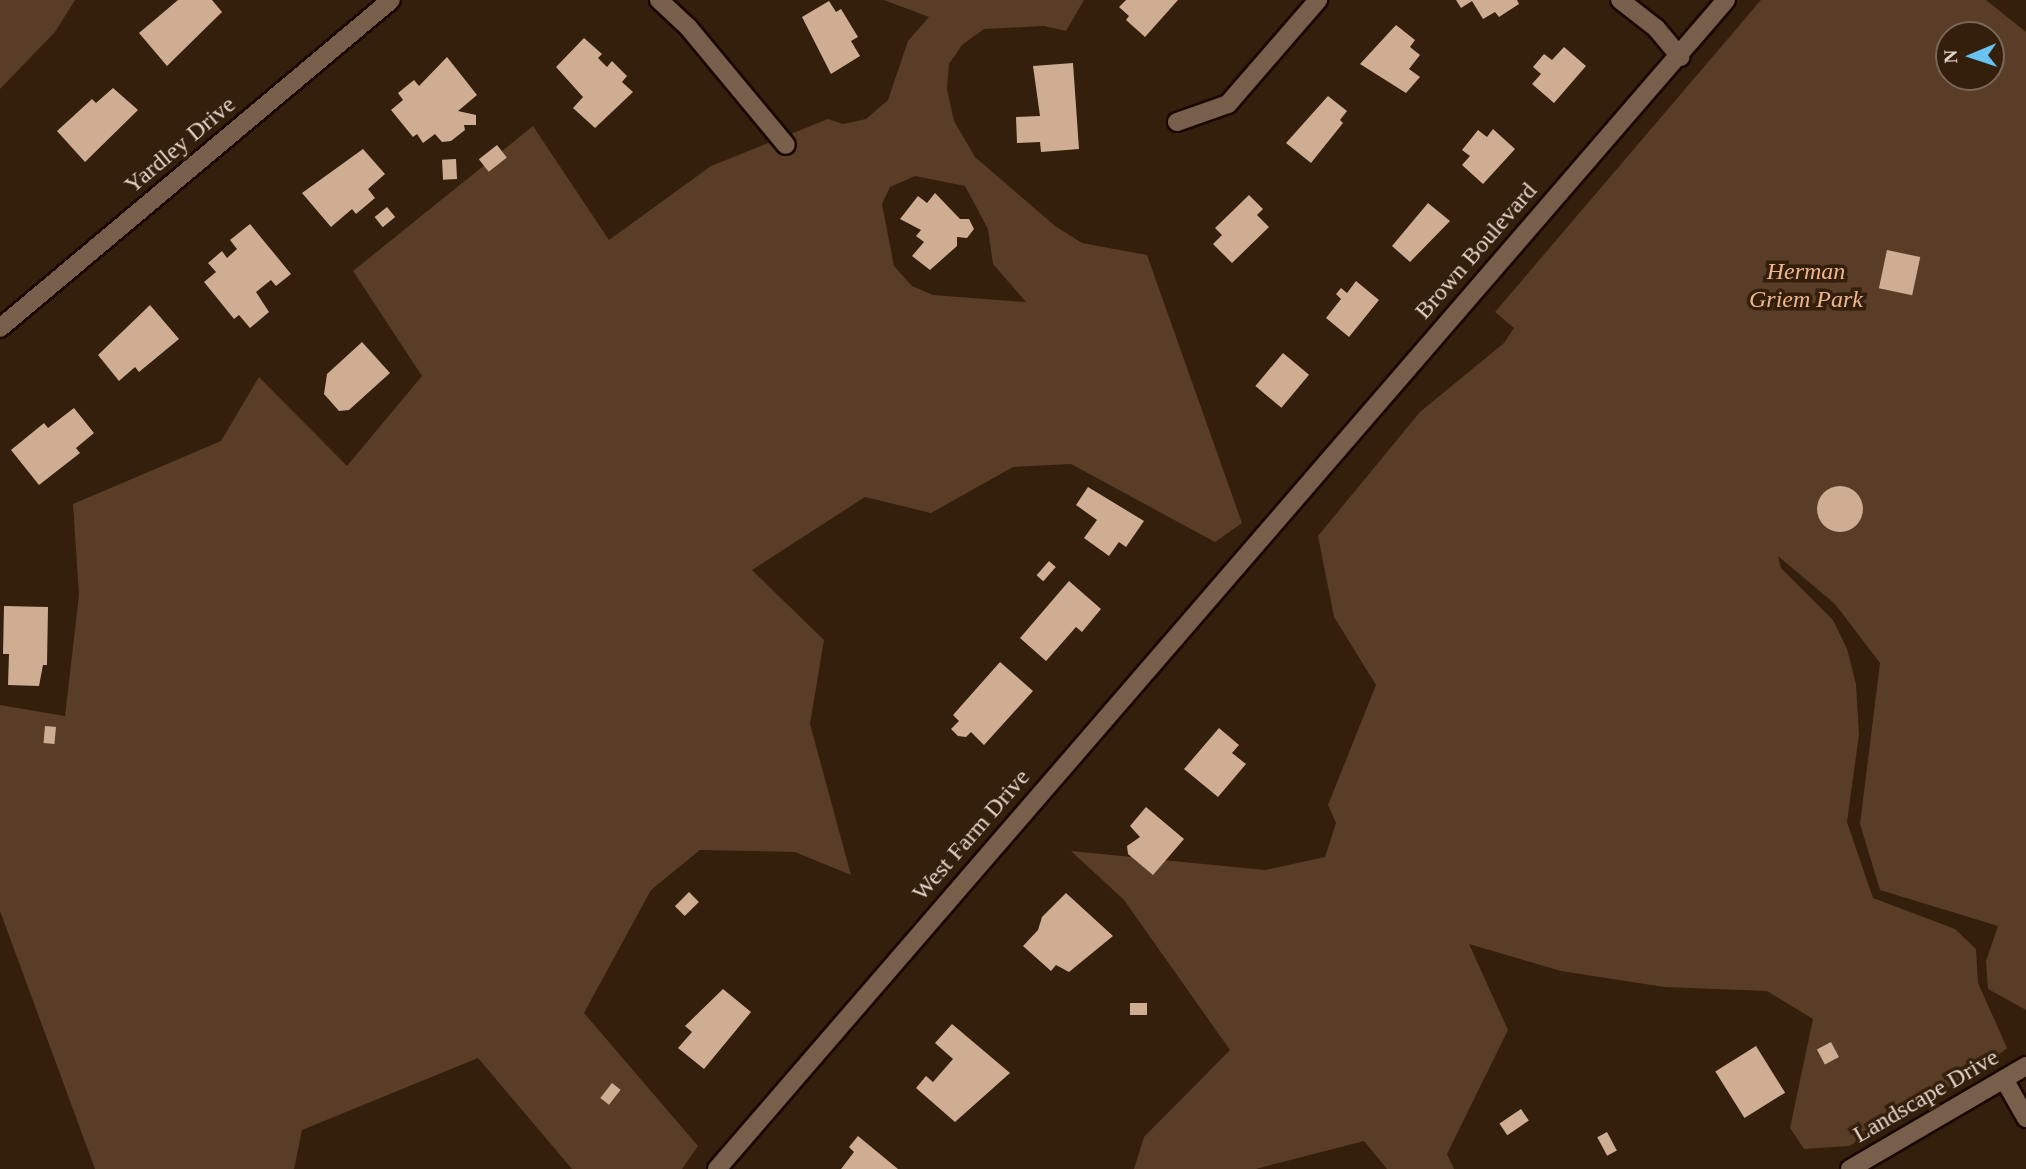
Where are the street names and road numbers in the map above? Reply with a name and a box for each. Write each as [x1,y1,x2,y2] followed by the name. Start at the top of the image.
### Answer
[119,90,241,200] street label: Yardley Drive
[1409,177,1543,325] street label: Brown Boulevard
[906,763,1036,907] street label: West Farm Drive
[1848,1043,2004,1149] street label: Landscape Drive

